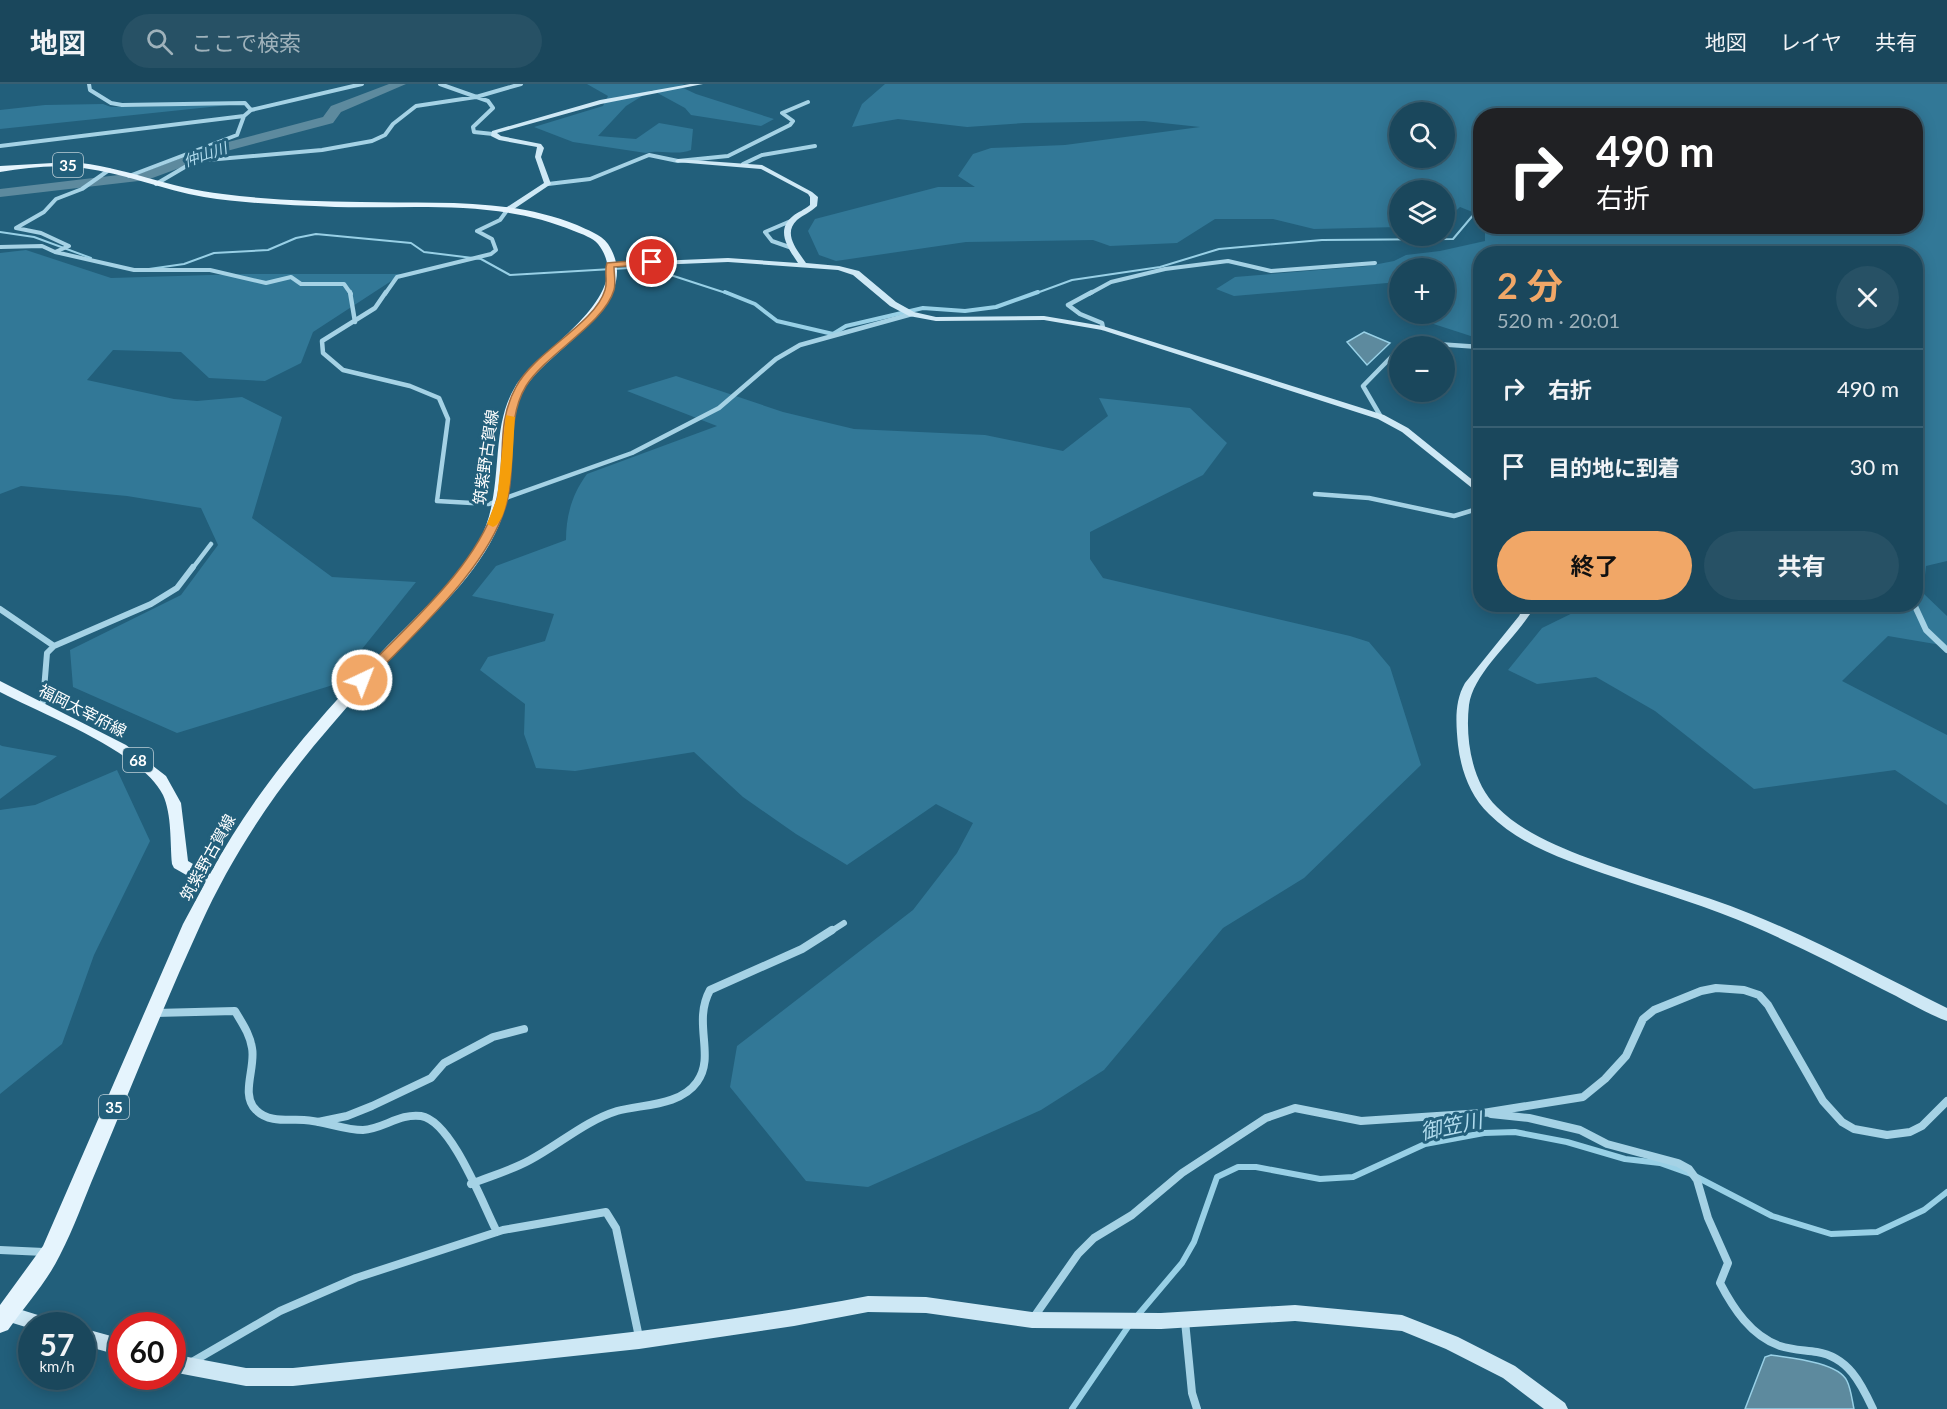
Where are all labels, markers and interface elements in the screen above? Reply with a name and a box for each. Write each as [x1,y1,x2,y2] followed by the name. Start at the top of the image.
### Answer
[122,14,542,68] search box
[30,25,86,59] text: 地図
[143,25,176,58] icon: search
[191,29,301,56] text: ここで検索
[1705,29,1747,54] text: 地図
[1780,29,1842,54] text: レイヤ
[1875,29,1917,54] text: 共有
[1389,102,1455,402] map controls
[1389,102,1455,168] button: search
[1596,126,1714,176] text: 490 m
[1497,132,1575,210] icon: right
[181,138,231,170] water label: 仲山川
[53,153,83,177] road number: 35
[1389,180,1455,246] button: layers
[1596,181,1650,214] text: 右折
[626,236,677,287] pin
[635,245,668,278] icon: arrive
[1389,258,1455,324] button: +
[1497,263,1563,307] text: 2 分
[1836,266,1899,329] button: close
[1497,308,1620,332] text: 520 m · 20:01
[1389,336,1455,402] button: −
[1497,372,1530,405] icon: right
[1837,375,1899,402] text: 490 m
[1548,376,1592,403] text: 右折
[469,408,501,506] street label: 筑紫野古賀線
[1497,450,1530,483] icon: arrive
[1850,453,1899,480] text: 30 m
[1548,454,1680,481] text: 目的地に到着
[1497,531,1692,600] button: 終了
[1704,531,1899,600] button: 共有
[330,648,394,712] position arrow
[36,680,130,740] street label: 福岡太宰府線
[123,748,153,772] road number: 68
[175,810,239,904] street label: 筑紫野古賀線
[99,1095,129,1119] road number: 35
[1418,1106,1486,1144] water label: 御笠川
[108,1312,186,1390] speed limit sign: 60
[40,1326,74,1362] text: 57
[39,1357,75,1375] text: km/h

